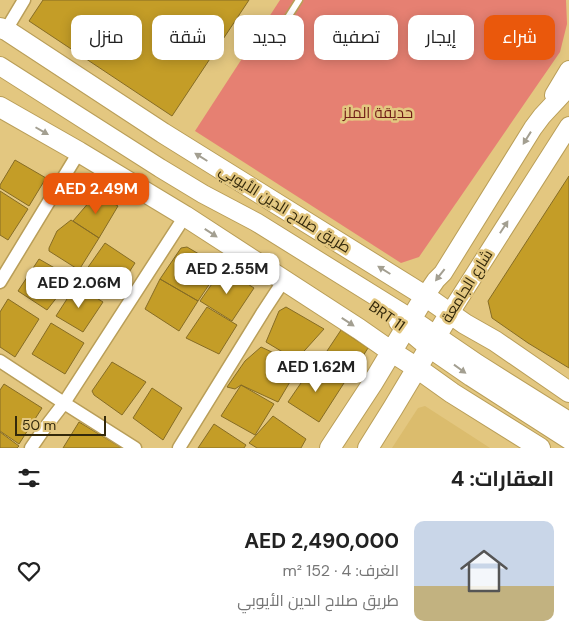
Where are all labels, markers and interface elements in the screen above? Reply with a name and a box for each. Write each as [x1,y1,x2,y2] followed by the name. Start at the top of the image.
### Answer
[71,15,142,60] chip: منزل
[152,15,224,60] chip: شقة
[234,15,304,60] chip: جديد
[314,15,398,60] chip: تصفية
[408,15,474,60] chip: إيجار
[484,15,555,60] chip: شراء
[342,103,413,123] park label: حديقة الملز
[36,127,49,136] one-way arrow
[522,131,531,144] one-way arrow
[195,152,208,161] one-way arrow
[214,160,355,259] street label: طريق صلاح الدين الأيوبي
[39,172,153,215] pin: AED 2.49M
[54,178,138,199] text: AED 2.49M
[499,220,509,234] one-way arrow
[205,229,218,238] one-way arrow
[437,246,498,327] street label: شارع الجامعة
[170,252,284,295] pin: AED 2.55M
[185,258,269,279] text: AED 2.55M
[378,265,391,275] one-way arrow
[22,266,136,309] pin: AED 2.06M
[435,268,445,282] one-way arrow
[37,272,121,293] text: AED 2.06M
[365,296,409,336] street label: BRT 11
[341,317,354,327] one-way arrow
[259,350,373,393] pin: AED 1.62M
[277,356,355,377] text: AED 1.62M
[453,364,466,375] one-way arrow
[15,413,106,436] scale bar
[22,416,56,434] text: 50 m
[15,464,43,492] icon: filters
[451,465,554,493] text: العقارات: 4
[244,527,399,555] text: AED 2,490,000
[454,541,514,601] icon: home
[15,557,43,585] icon: heart
[282,560,399,581] text: الغرف: 4 · 152 m²
[237,590,399,611] text: طريق صلاح الدين الأيوبي

